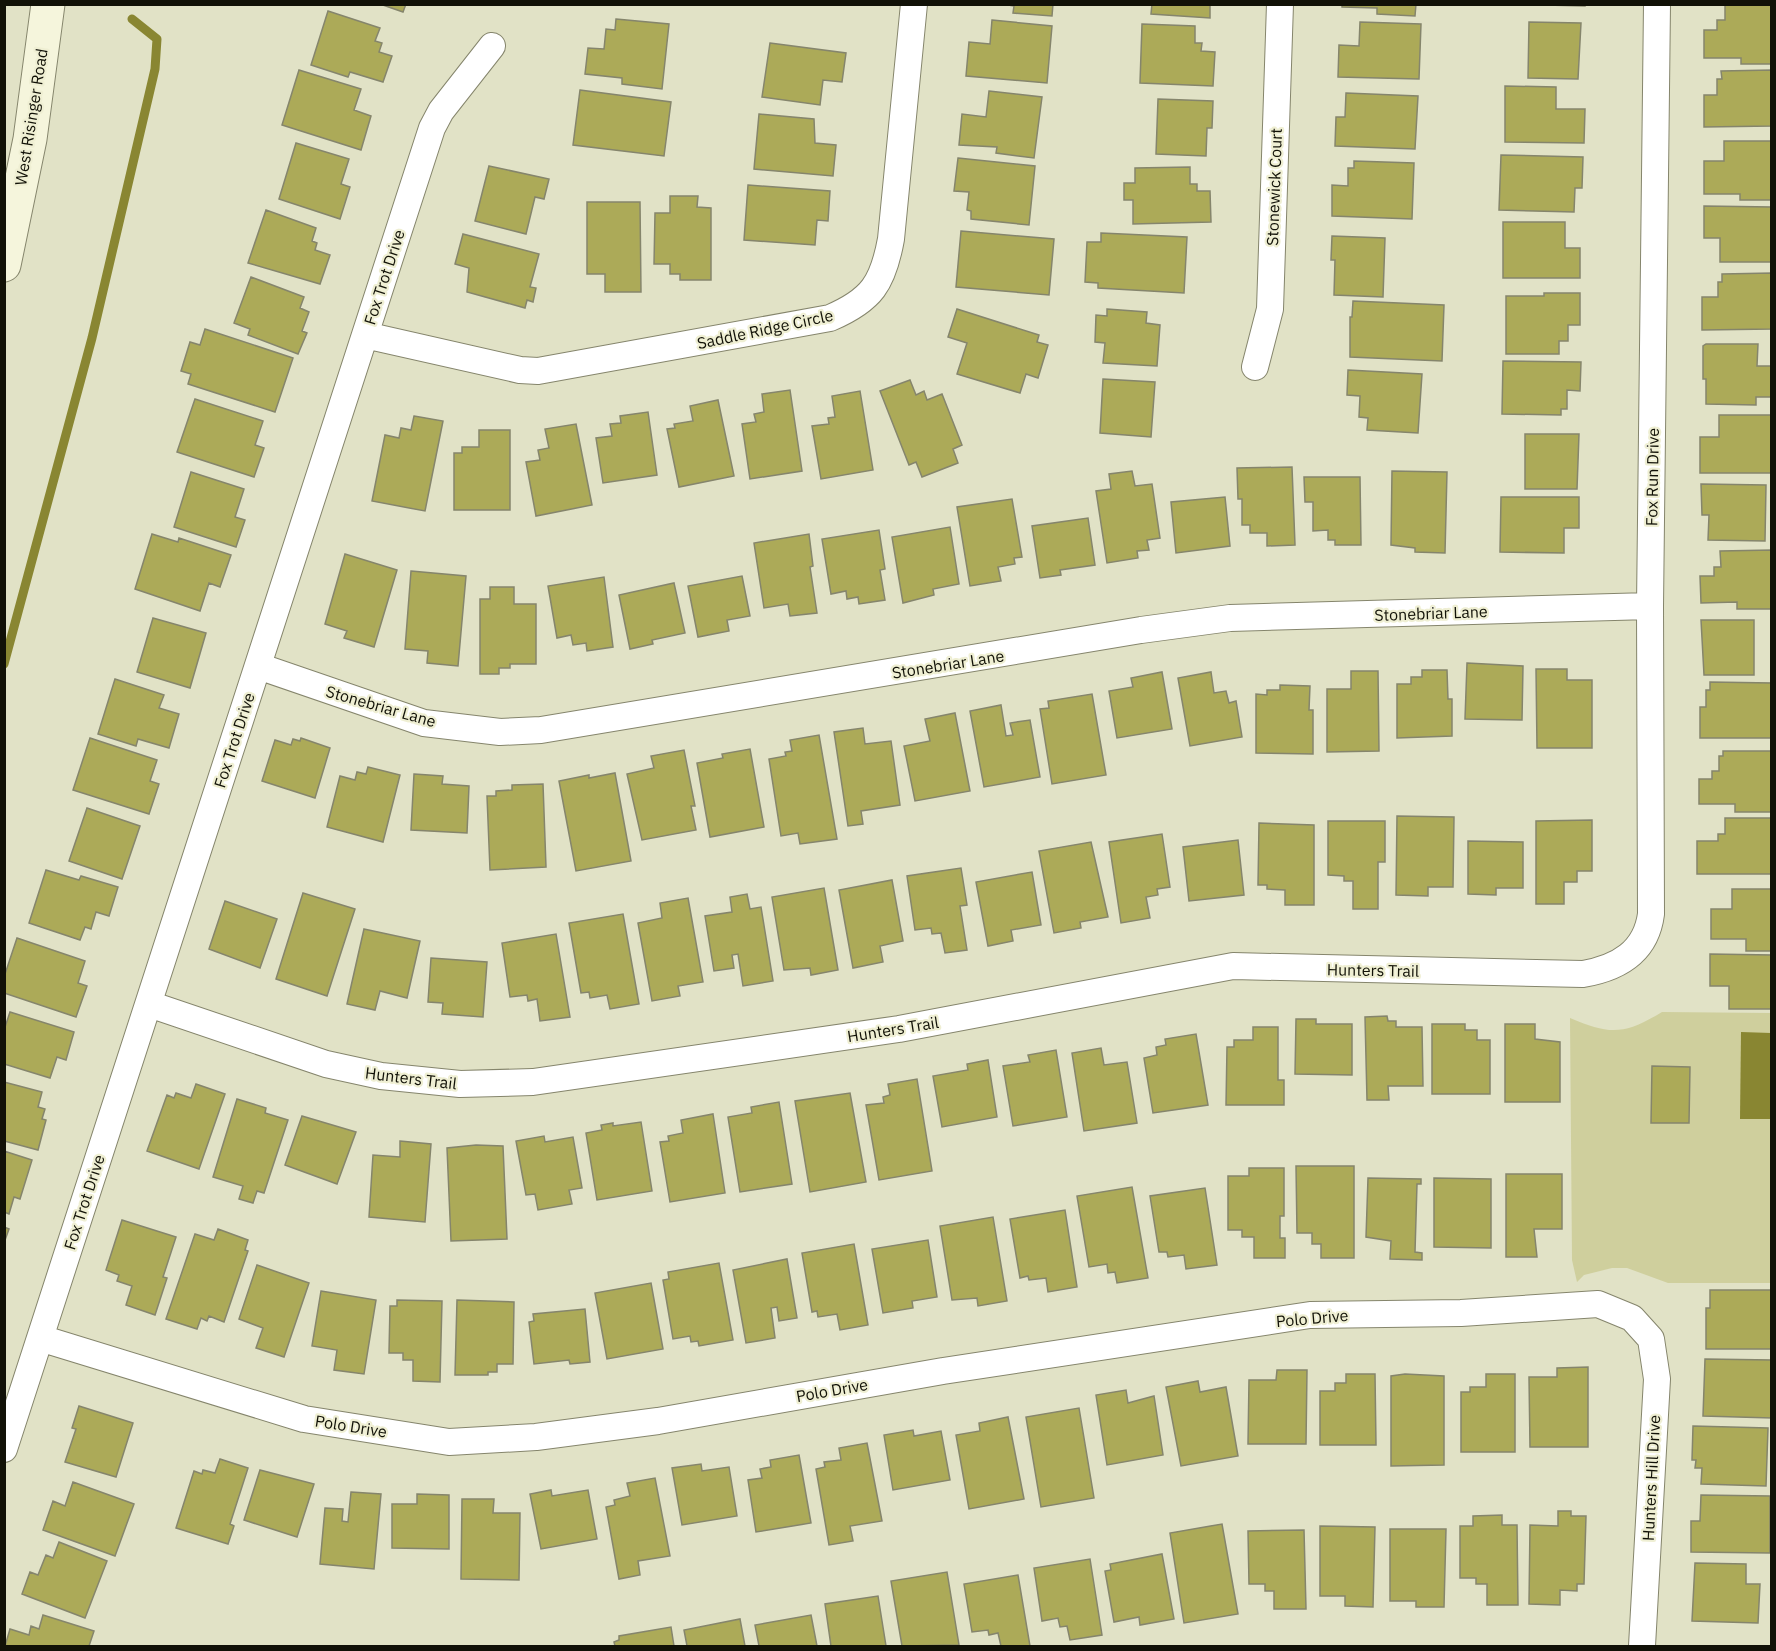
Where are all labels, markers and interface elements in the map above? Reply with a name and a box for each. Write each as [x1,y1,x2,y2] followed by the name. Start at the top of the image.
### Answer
[10,47,52,187] street label: West Risinger Road
[1262,128,1286,246] street label: Stonewick Court
[359,227,409,327] street label: Fox Trot Drive
[695,305,835,353] street label: Saddle Ridge Circle
[1641,427,1663,526] street label: Fox Run Drive
[1374,601,1488,625] street label: Stonebriar Lane
[890,645,1006,683] street label: Stonebriar Lane
[324,681,438,731] street label: Stonebriar Lane
[209,690,259,790] street label: Fox Trot Drive
[1327,959,1419,981] street label: Hunters Trail
[846,1012,940,1046] street label: Hunters Trail
[364,1062,458,1094] street label: Hunters Trail
[59,1152,109,1252] street label: Fox Trot Drive
[1275,1305,1349,1331] street label: Polo Drive
[795,1374,870,1406] street label: Polo Drive
[314,1410,389,1442] street label: Polo Drive
[1638,1414,1664,1541] street label: Hunters Hill Drive

